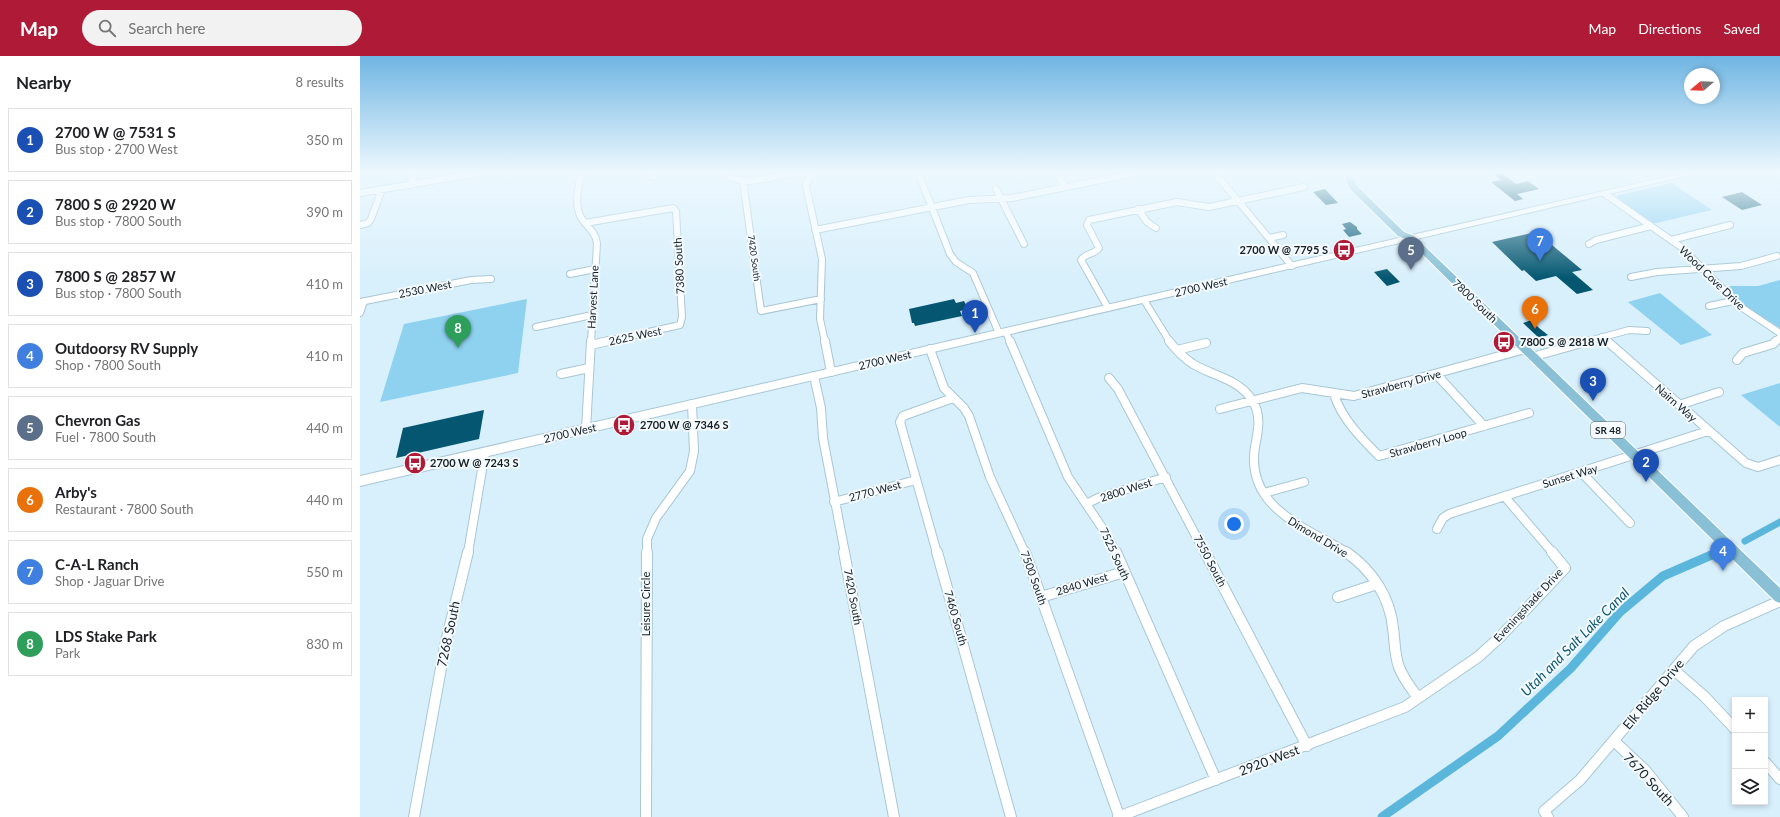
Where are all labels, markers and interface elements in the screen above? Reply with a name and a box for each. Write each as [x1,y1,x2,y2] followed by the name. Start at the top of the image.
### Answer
[82,10,362,46] search box
[20,17,58,40] text: Map
[96,17,118,39] icon: search
[128,19,206,37] text: Search here
[1589,20,1616,37] text: Map
[1638,20,1701,37] text: Directions
[1723,20,1760,37] text: Saved
[1684,68,1720,104] north arrow
[16,72,71,93] text: Nearby
[296,74,344,90] text: 8 results
[55,123,176,141] text: 2700 W @ 7531 S
[26,132,34,148] text: 1
[306,132,343,148] text: 350 m
[55,141,178,157] text: Bus stop · 2700 West
[55,195,176,213] text: 7800 S @ 2920 W
[26,204,34,220] text: 2
[306,204,343,220] text: 390 m
[55,213,181,229] text: Bus stop · 7800 South
[1527,228,1553,261] pin: 7
[746,234,763,282] street label: 7420 South
[671,237,686,295] street label: 7380 South
[1331,237,1357,263] bus stop icon: 2700 W @ 7795 S
[1398,237,1424,270] pin: 5
[1240,243,1328,256] place label: 2700 W @ 7795 S
[1677,243,1748,312] street label: Wood Cove Drive
[584,265,601,329] street label: Harvest Lane
[55,267,176,285] text: 7800 S @ 2857 W
[1173,274,1228,299] street label: 2700 West
[26,276,34,292] text: 3
[306,276,343,292] text: 410 m
[1450,276,1500,325] street label: 7800 South
[397,277,452,300] street label: 2530 West
[55,285,181,301] text: Bus stop · 7800 South
[1522,296,1548,329] pin: 6
[962,300,988,333] pin: 1
[445,315,471,348] pin: 8
[607,324,662,347] street label: 2625 West
[1491,329,1517,355] bus stop icon: 7800 S @ 2818 W
[1520,335,1609,348] place label: 7800 S @ 2818 W
[55,339,198,357] text: Outdoorsy RV Supply
[857,347,912,372] street label: 2700 West
[26,348,34,364] text: 4
[306,348,343,364] text: 410 m
[55,357,161,373] text: Shop · 7800 South
[1360,367,1442,400] street label: Strawberry Drive
[1580,368,1606,401] pin: 3
[1653,381,1700,424] street label: Nairn Way
[55,411,140,429] text: Chevron Gas
[611,412,637,438] bus stop icon: 2700 W @ 7346 S
[640,418,728,431] place label: 2700 W @ 7346 S
[26,420,34,436] text: 5
[306,420,343,436] text: 440 m
[542,420,597,445] street label: 2700 West
[1591,422,1625,438] road number: SR 48
[1388,425,1468,460] street label: Strawberry Loop
[55,429,156,445] text: Fuel · 7800 South
[1633,449,1659,482] pin: 2
[402,450,428,476] bus stop icon: 2700 W @ 7243 S
[430,456,518,469] place label: 2700 W @ 7243 S
[1541,461,1599,490] street label: Sunset Way
[1098,475,1153,504] street label: 2800 West
[847,477,902,504] street label: 2770 West
[55,483,97,501] text: Arby's
[26,492,34,508] text: 6
[306,492,343,508] text: 440 m
[55,501,194,517] text: Restaurant · 7800 South
[1224,514,1244,534] your location
[1286,514,1351,560] street label: Dimond Drive
[1098,525,1133,582] street label: 7525 South
[1191,533,1229,589] street label: 7550 South
[1710,538,1736,571] pin: 4
[1019,549,1050,607] street label: 7500 South
[55,555,139,573] text: C-A-L Ranch
[26,564,34,580] text: 7
[306,564,343,580] text: 550 m
[1490,565,1565,644] street label: Eveningshade Drive
[842,568,865,626] street label: 7420 South
[1054,569,1109,598] street label: 2840 West
[639,572,652,636] street label: Leisure Circle
[55,573,164,589] text: Shop · Jaguar Drive
[1517,584,1632,699] water label: Utah and Salt Lake Canal
[942,589,971,647] street label: 7460 South
[433,600,463,668] street label: 7268 South
[55,627,157,645] text: LDS Stake Park
[26,636,34,652] text: 8
[306,636,343,652] text: 830 m
[55,645,80,661] text: Park
[1619,656,1687,732] street label: Elk Ridge Drive
[1732,697,1768,805] map controls
[1732,697,1768,733] button: +
[1732,733,1768,769] button: −
[1237,741,1302,779] street label: 2920 West
[1620,749,1678,809] street label: 7670 South
[1732,769,1768,805] button: layers

